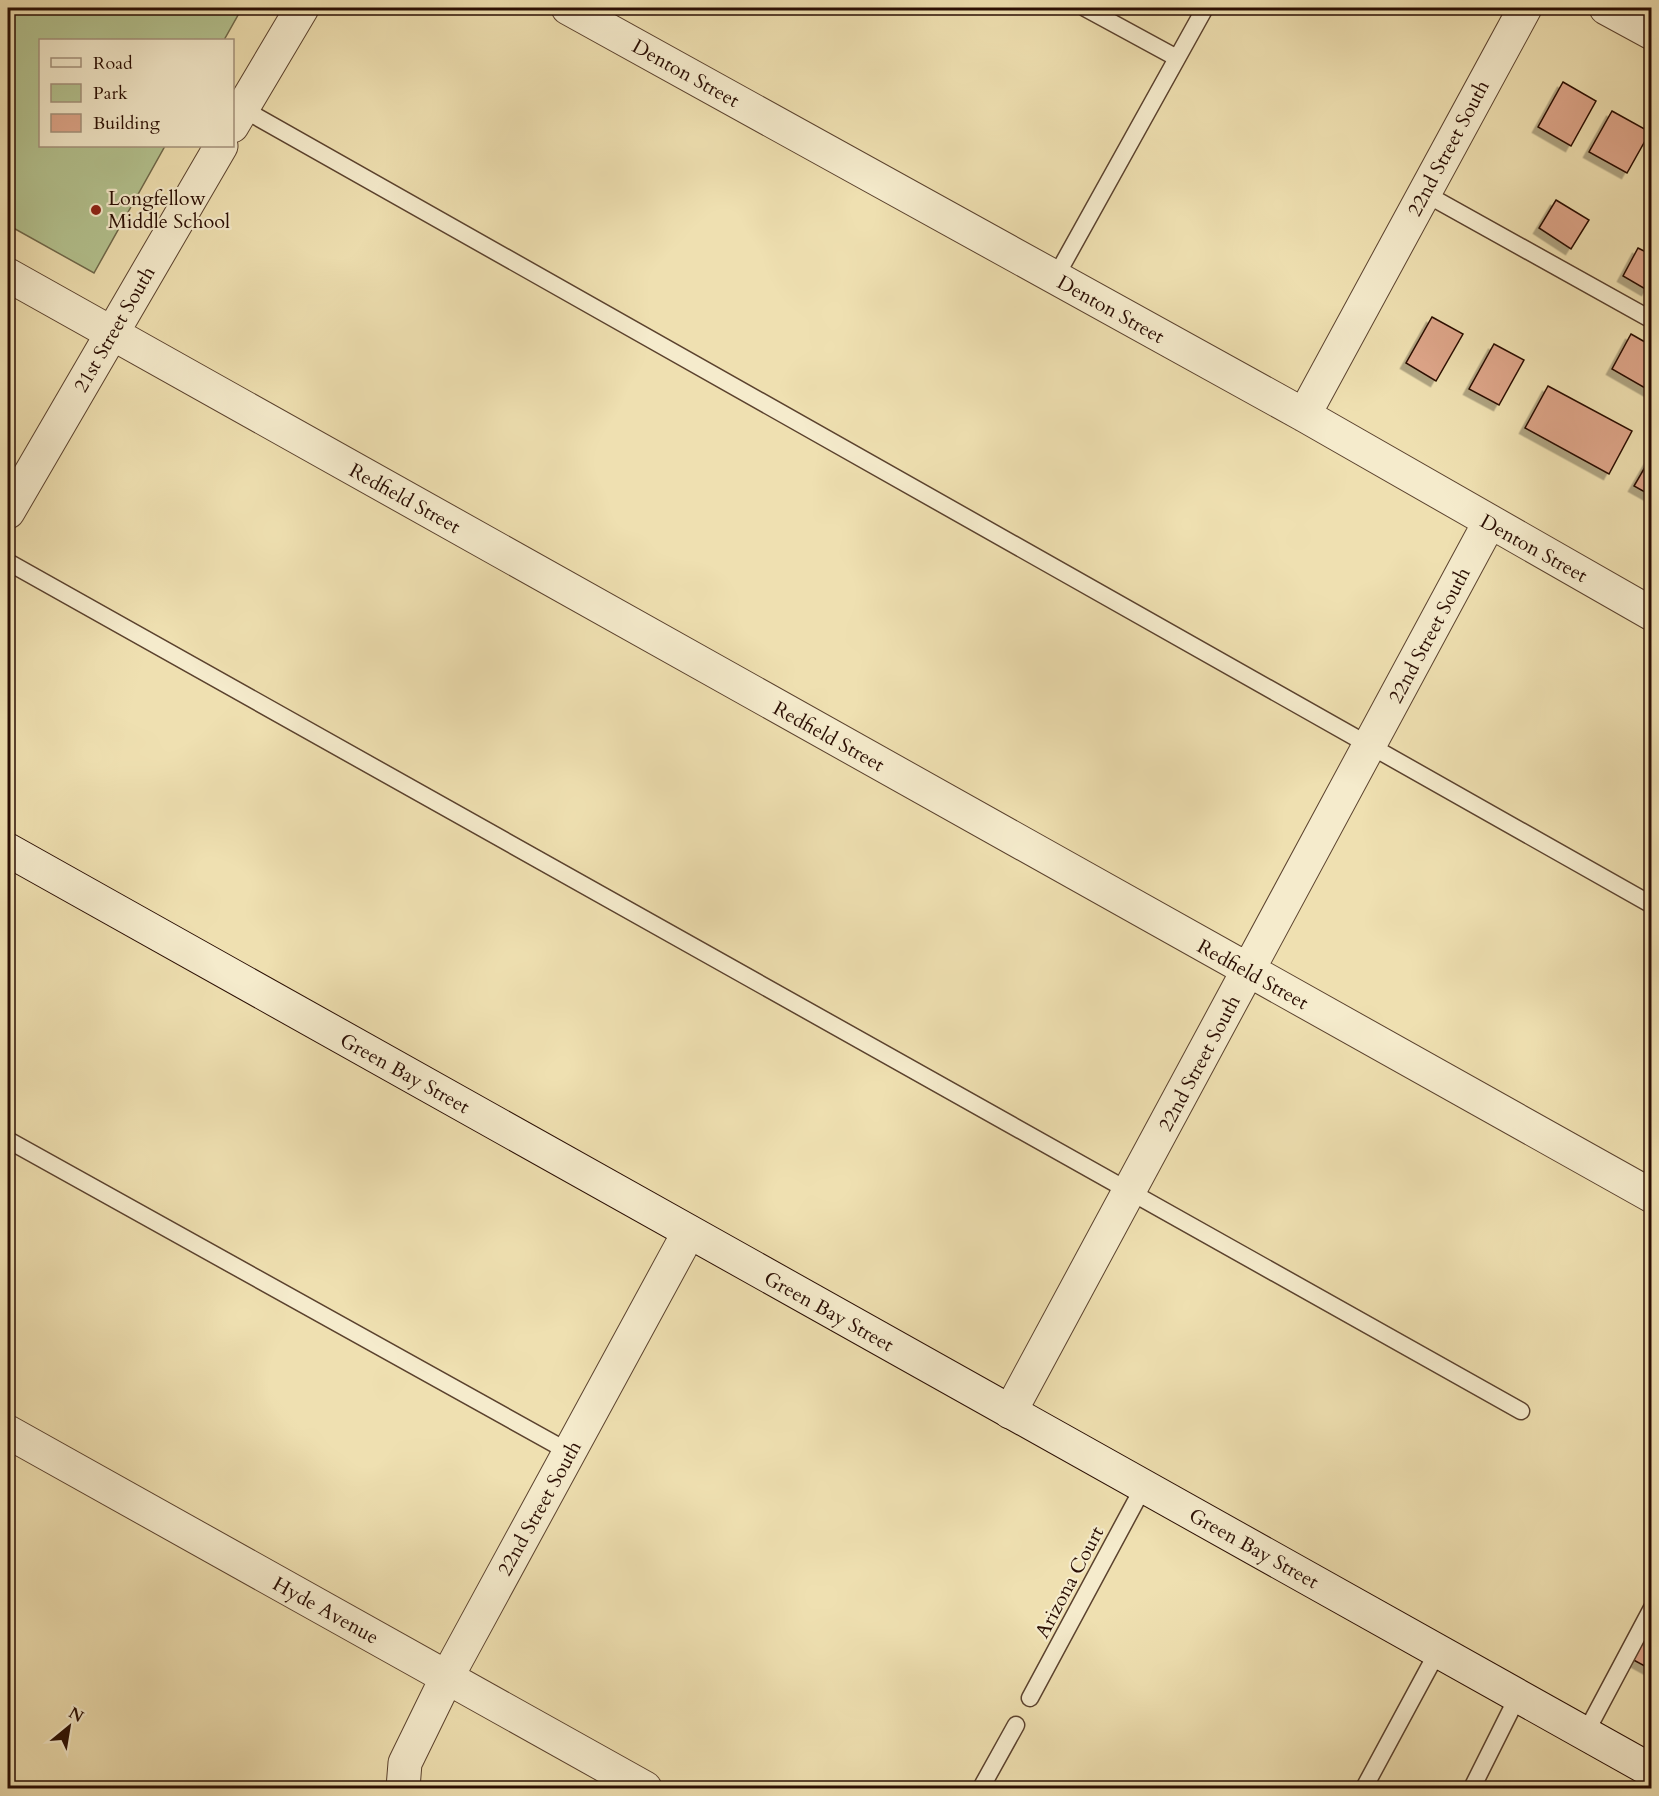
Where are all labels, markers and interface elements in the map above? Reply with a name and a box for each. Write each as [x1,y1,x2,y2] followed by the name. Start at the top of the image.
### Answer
[627,33,745,114] street label: Denton Street
[39,39,234,147] legend
[93,51,133,76] text: Road
[1401,75,1496,221] street label: 22nd Street South
[93,81,128,106] text: Park
[93,111,161,136] text: Building
[108,185,230,235] place label: Longfellow Middle School
[89,203,103,217] marker: Longfellow Middle School
[67,261,161,397] street label: 21st Street South
[1052,269,1170,350] street label: Denton Street
[344,457,466,540] street label: Redfield Street
[1475,508,1593,589] street label: Denton Street
[1382,562,1477,708] street label: 22nd Street South
[768,695,890,778] street label: Redfield Street
[1192,933,1314,1016] street label: Redfield Street
[1152,990,1247,1136] street label: 22nd Street South
[335,1027,475,1121] street label: Green Bay Street
[759,1265,899,1359] street label: Green Bay Street
[491,1436,588,1581] street label: 22nd Street South
[1184,1502,1324,1596] street label: Green Bay Street
[1029,1521,1111,1643] street label: Arizona Court
[268,1570,384,1651] street label: Hyde Avenue
[39,1697,99,1757] north arrow
[64,1702,88,1728] text: N

